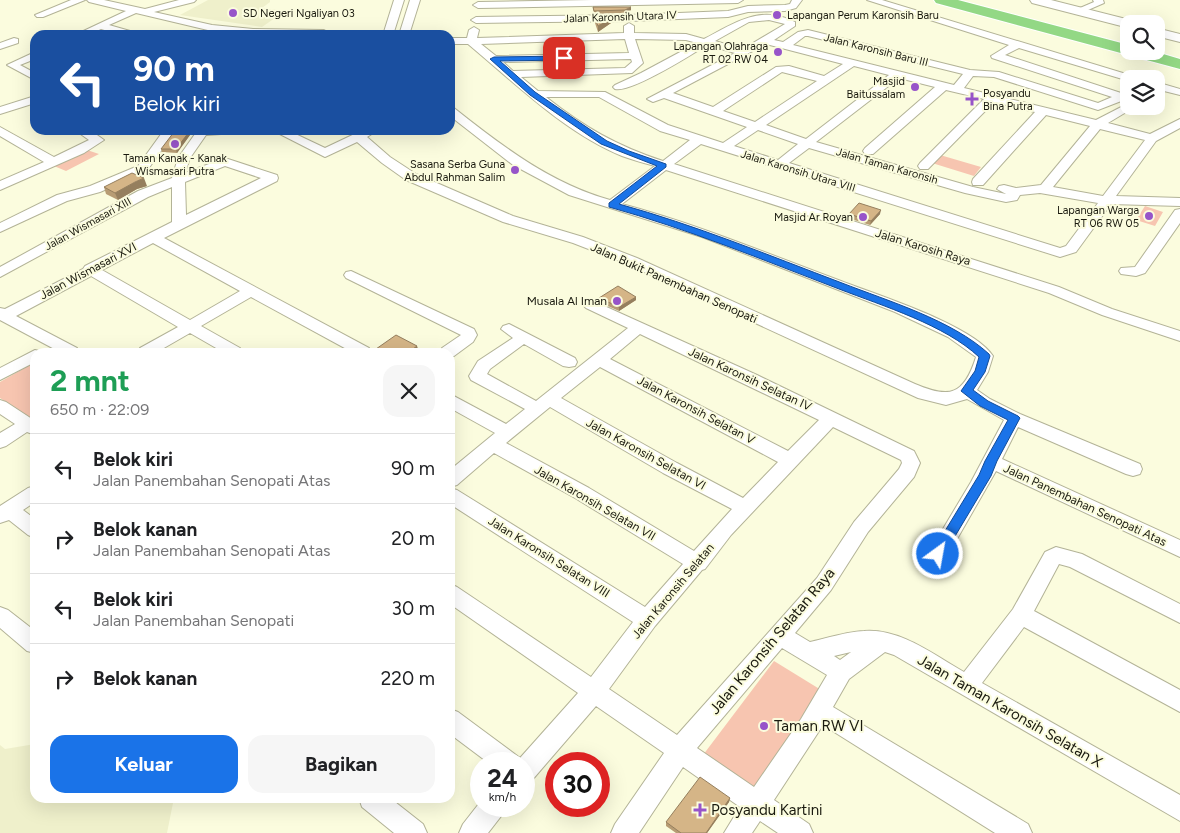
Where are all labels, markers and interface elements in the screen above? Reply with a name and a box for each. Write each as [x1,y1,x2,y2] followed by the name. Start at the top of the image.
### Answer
[227,7,239,19] marker: SD Negeri Ngaliyan 03
[243,7,355,20] place label: SD Negeri Ngaliyan 03
[563,9,677,25] street label: Jalan Karonsih Utara IV
[771,9,783,21] marker: Lapangan Perum Karonsih Baru
[787,9,939,22] place label: Lapangan Perum Karonsih Baru
[1120,15,1165,115] map controls
[1120,15,1165,60] button: search
[823,31,929,69] street label: Jalan Karonsih Baru III
[543,37,585,79] pin
[673,40,768,66] place label: Lapangan Olahraga RT 02 RW 04
[550,44,578,72] icon: arrive
[772,46,784,58] marker: Lapangan Olahraga RT 02 RW 04
[133,48,215,90] text: 90 m
[50,50,115,115] icon: left
[1120,70,1165,115] button: layers
[847,75,905,101] place label: Masjid Baitussalam
[909,81,921,93] marker: Masjid Baitussalam
[983,87,1033,113] place label: Posyandu Bina Putra
[133,90,220,117] text: Belok kiri
[965,92,979,106] marker: Posyandu Bina Putra
[169,138,181,150] marker: Taman Kanak - Kanak Wismasari Putra
[835,145,939,187] street label: Jalan Taman Karonsih
[739,147,857,195] street label: Jalan Karonsih Utara VIII
[123,152,227,178] place label: Taman Kanak - Kanak Wismasari Putra
[404,158,505,184] place label: Sasana Serba Guna Abdul Rahman Salim
[509,164,521,176] marker: Sasana Serba Guna Abdul Rahman Salim
[43,195,133,253] street label: Jalan Wismasari XIII
[1057,204,1139,230] place label: Lapangan Warga RT 06 RW 05
[1143,210,1155,222] marker: Lapangan Warga RT 06 RW 05
[774,211,853,224] place label: Masjid Ar Royan
[857,211,869,223] marker: Masjid Ar Royan
[874,226,972,268] street label: Jalan Karosih Raya
[37,240,139,302] street label: Jalan Wismasari XVI
[588,240,760,326] street label: Jalan Bukit Panembahan Senopati
[527,294,607,308] place label: Musala Al Iman
[611,295,623,307] marker: Musala Al Iman
[686,344,814,414] street label: Jalan Karonsih Selatan IV
[50,362,130,399] text: 2 mnt
[383,365,435,417] button: close
[635,373,758,447] street label: Jalan Karonsih Selatan V
[50,400,149,419] text: 650 m · 22:09
[584,415,708,493] street label: Jalan Karonsih Selatan VI
[93,448,173,471] text: Belok kiri
[50,455,78,483] icon: left
[391,457,435,480] text: 90 m
[1001,461,1169,549] street label: Jalan Panembahan Senopati Atas
[532,463,658,543] street label: Jalan Karonsih Selatan VII
[93,471,331,490] text: Jalan Panembahan Senopati Atas
[486,514,612,600] street label: Jalan Karonsih Selatan VIII
[93,518,197,541] text: Belok kanan
[50,525,78,553] icon: right
[391,527,435,550] text: 20 m
[911,527,963,579] position arrow
[629,540,717,641] street label: Jalan Karonsih Selatan
[93,541,331,560] text: Jalan Panembahan Senopati Atas
[705,564,839,718] street label: Jalan Karonsih Selatan Raya
[93,588,173,611] text: Belok kiri
[50,595,78,623] icon: left
[392,597,435,620] text: 30 m
[93,611,294,630] text: Jalan Panembahan Senopati
[914,651,1106,772] street label: Jalan Taman Karonsih Selatan X
[50,665,78,693] icon: right
[93,667,197,690] text: Belok kanan
[381,667,435,690] text: 220 m
[774,717,863,735] place label: Taman RW VI
[758,720,770,732] marker: Taman RW VI
[50,735,238,793] button: Keluar
[248,735,435,793] button: Bagikan
[545,752,610,817] speed limit sign: 30
[487,763,518,793] text: 24
[489,790,516,804] text: km/h
[711,801,823,819] place label: Posyandu Kartini
[693,803,707,817] marker: Posyandu Kartini

